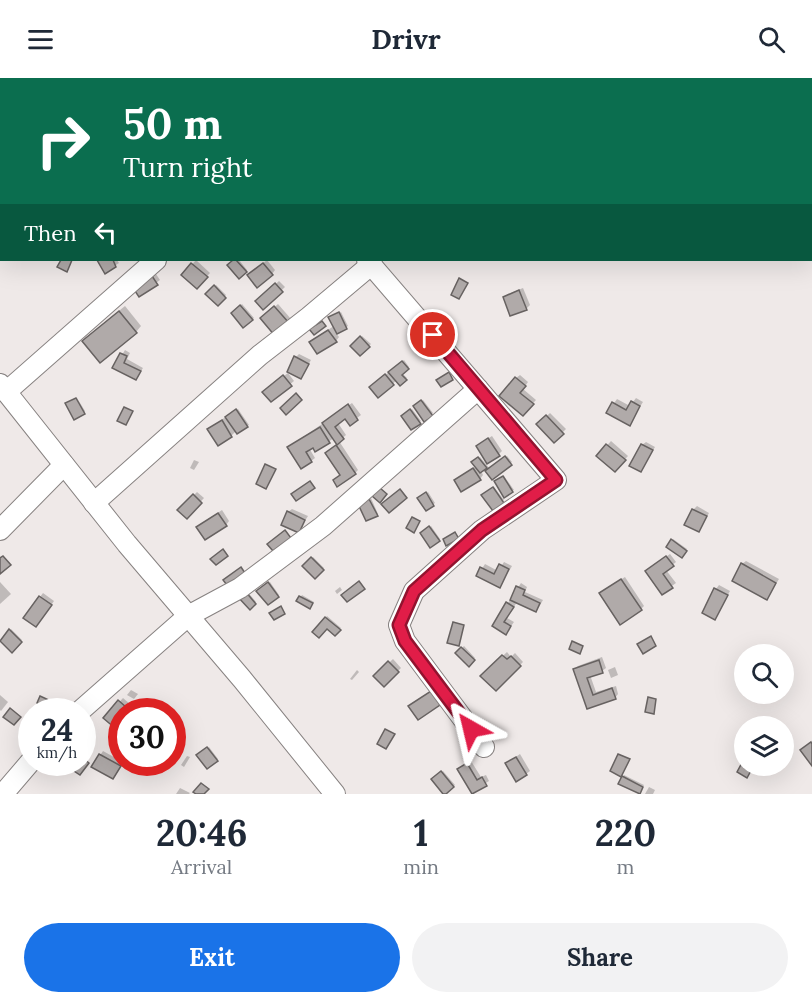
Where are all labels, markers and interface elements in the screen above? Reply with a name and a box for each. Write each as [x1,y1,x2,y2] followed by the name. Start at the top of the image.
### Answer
[371,22,441,56] text: Drivr
[24,23,57,56] icon: menu
[755,23,788,56] icon: search
[123,97,222,151] text: 50 m
[24,102,102,180] icon: right
[123,150,252,184] text: Turn right
[89,216,122,249] icon: left
[24,219,77,247] text: Then
[407,309,458,360] pin
[416,318,449,351] icon: arrive
[734,644,794,776] map controls
[734,644,794,704] button: search
[439,697,503,761] position arrow
[108,698,186,776] speed limit sign: 30
[41,711,73,749] text: 24
[734,716,794,776] button: layers
[37,743,77,762] text: km/h
[156,810,247,856] text: 20:46
[414,810,428,856] text: 1
[595,810,656,856] text: 220
[171,854,232,879] text: Arrival
[403,854,439,879] text: min
[616,854,634,879] text: m
[24,923,400,992] button: Exit
[412,923,788,992] button: Share

